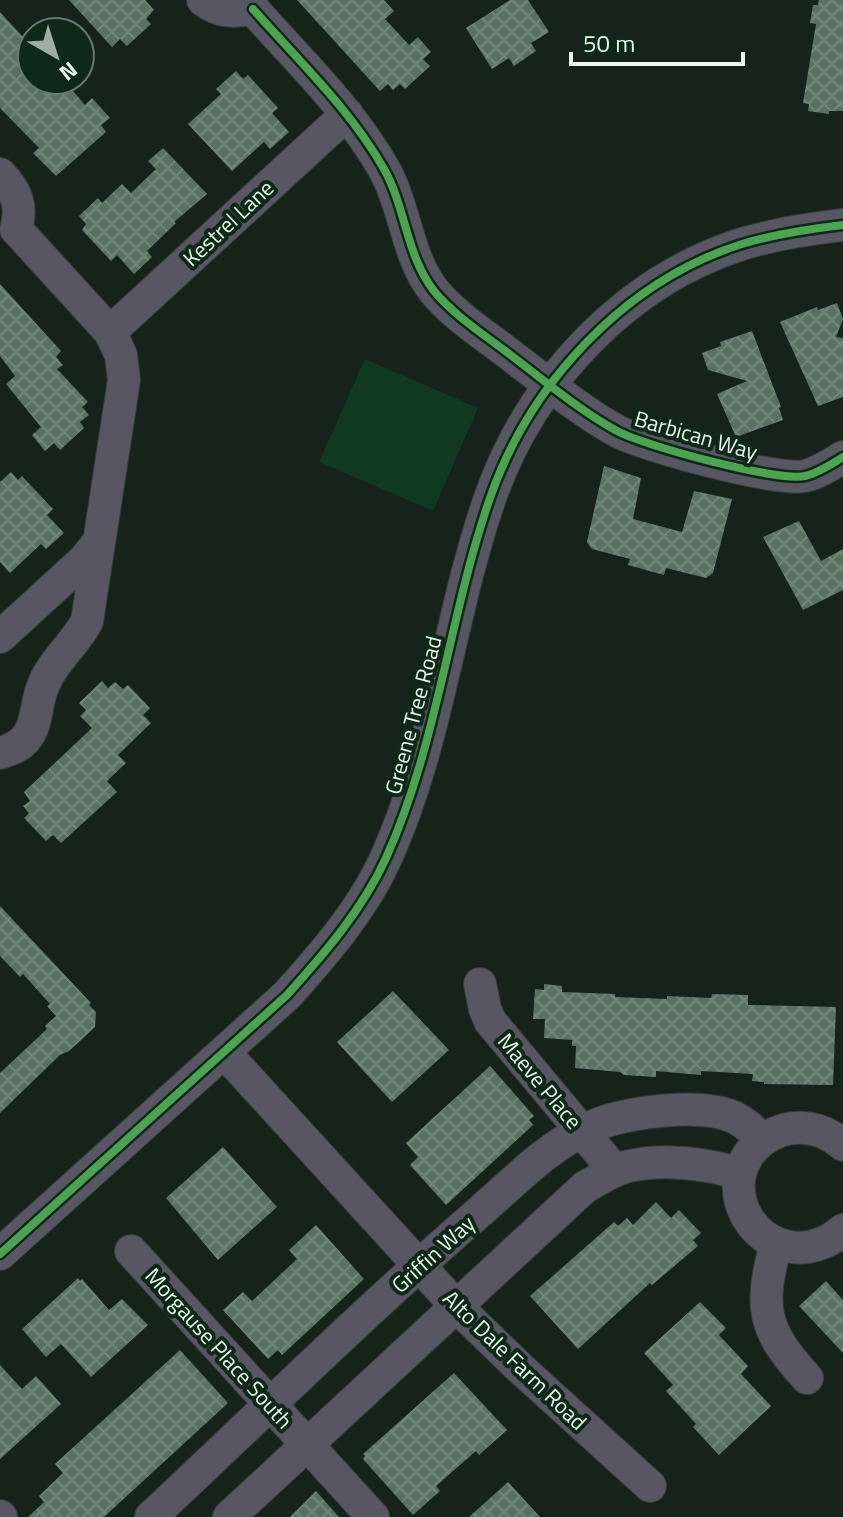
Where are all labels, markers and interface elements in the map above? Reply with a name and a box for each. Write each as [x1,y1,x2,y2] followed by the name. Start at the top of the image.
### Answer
[16,16,96,96] north arrow
[571,16,743,66] scale bar
[583,25,635,61] text: 50 m
[52,54,85,90] text: N
[175,172,281,274] street label: Kestrel Lane
[630,401,762,469] street label: Barbican Way
[376,632,450,798] street label: Greene Tree Road
[490,1025,590,1137] street label: Maeve Place
[383,1207,483,1301] street label: Griffin Way
[137,1260,301,1436] street label: Morgause Place South
[435,1282,595,1438] street label: Alto Dale Farm Road

